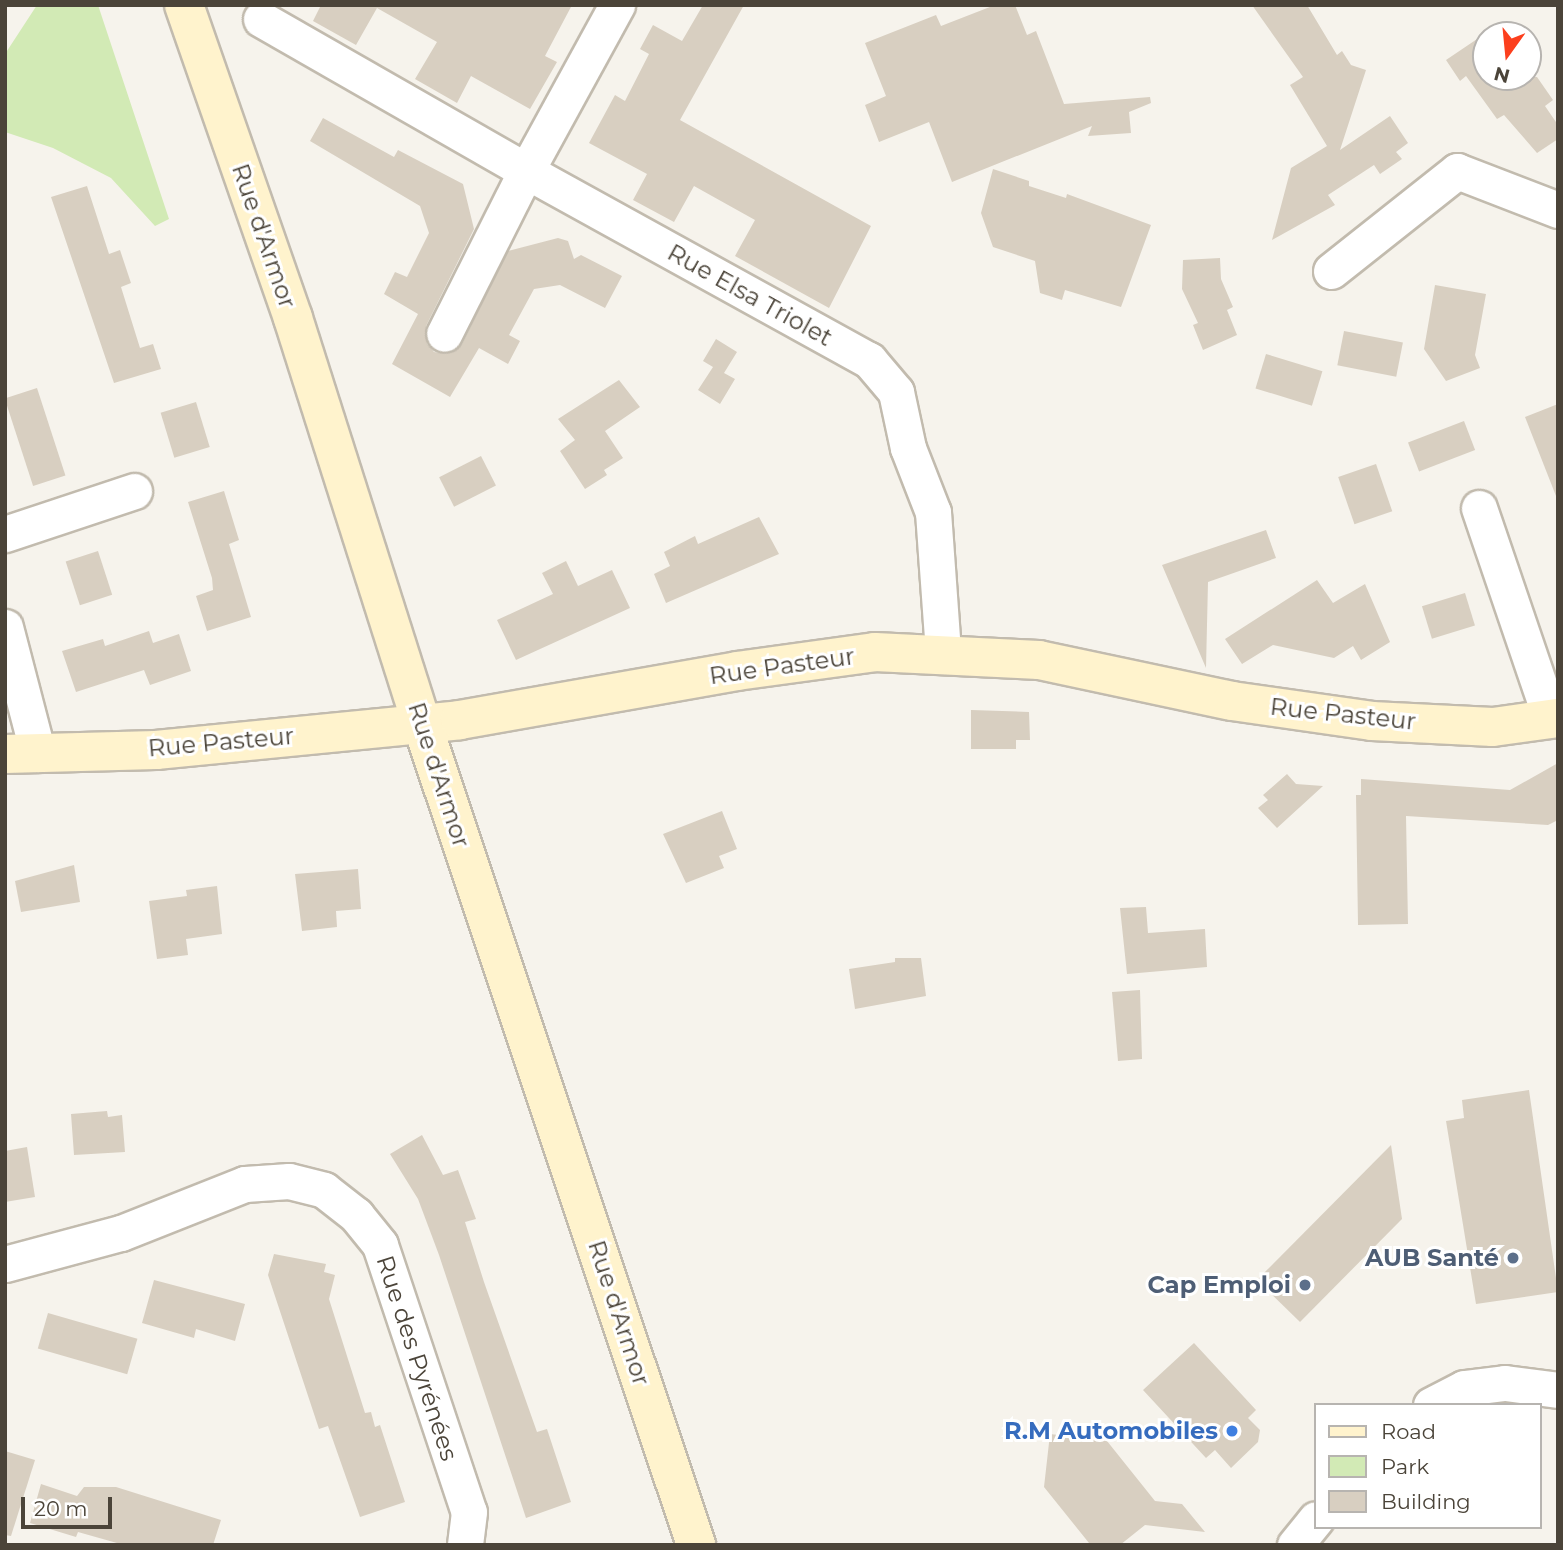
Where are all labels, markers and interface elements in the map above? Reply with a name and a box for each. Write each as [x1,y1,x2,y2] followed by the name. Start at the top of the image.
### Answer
[1472,21,1542,91] north arrow
[1492,62,1512,88] text: N
[226,160,302,312] street label: Rue d'Armor
[663,238,837,352] street label: Rue Elsa Triolet
[707,642,857,690] street label: Rue Pasteur
[1269,692,1417,736] street label: Rue Pasteur
[402,699,476,851] street label: Rue d'Armor
[147,721,295,763] street label: Rue Pasteur
[582,1237,656,1389] street label: Rue d'Armor
[1365,1244,1499,1272] place label: AUB Santé
[1505,1250,1521,1266] marker: AUB Santé
[370,1252,464,1464] street label: Rue des Pyrénées
[1148,1271,1291,1299] place label: Cap Emploi
[1297,1277,1313,1293] marker: Cap Emploi
[1314,1403,1542,1529] legend
[1004,1417,1218,1445] place label: R.M Automobiles
[1381,1419,1436,1444] text: Road
[1224,1423,1240,1439] marker: R.M Automobiles
[1381,1454,1429,1479] text: Park
[24,1484,116,1528] scale bar
[1381,1489,1471,1514] text: Building
[34,1496,88,1521] text: 20 m

